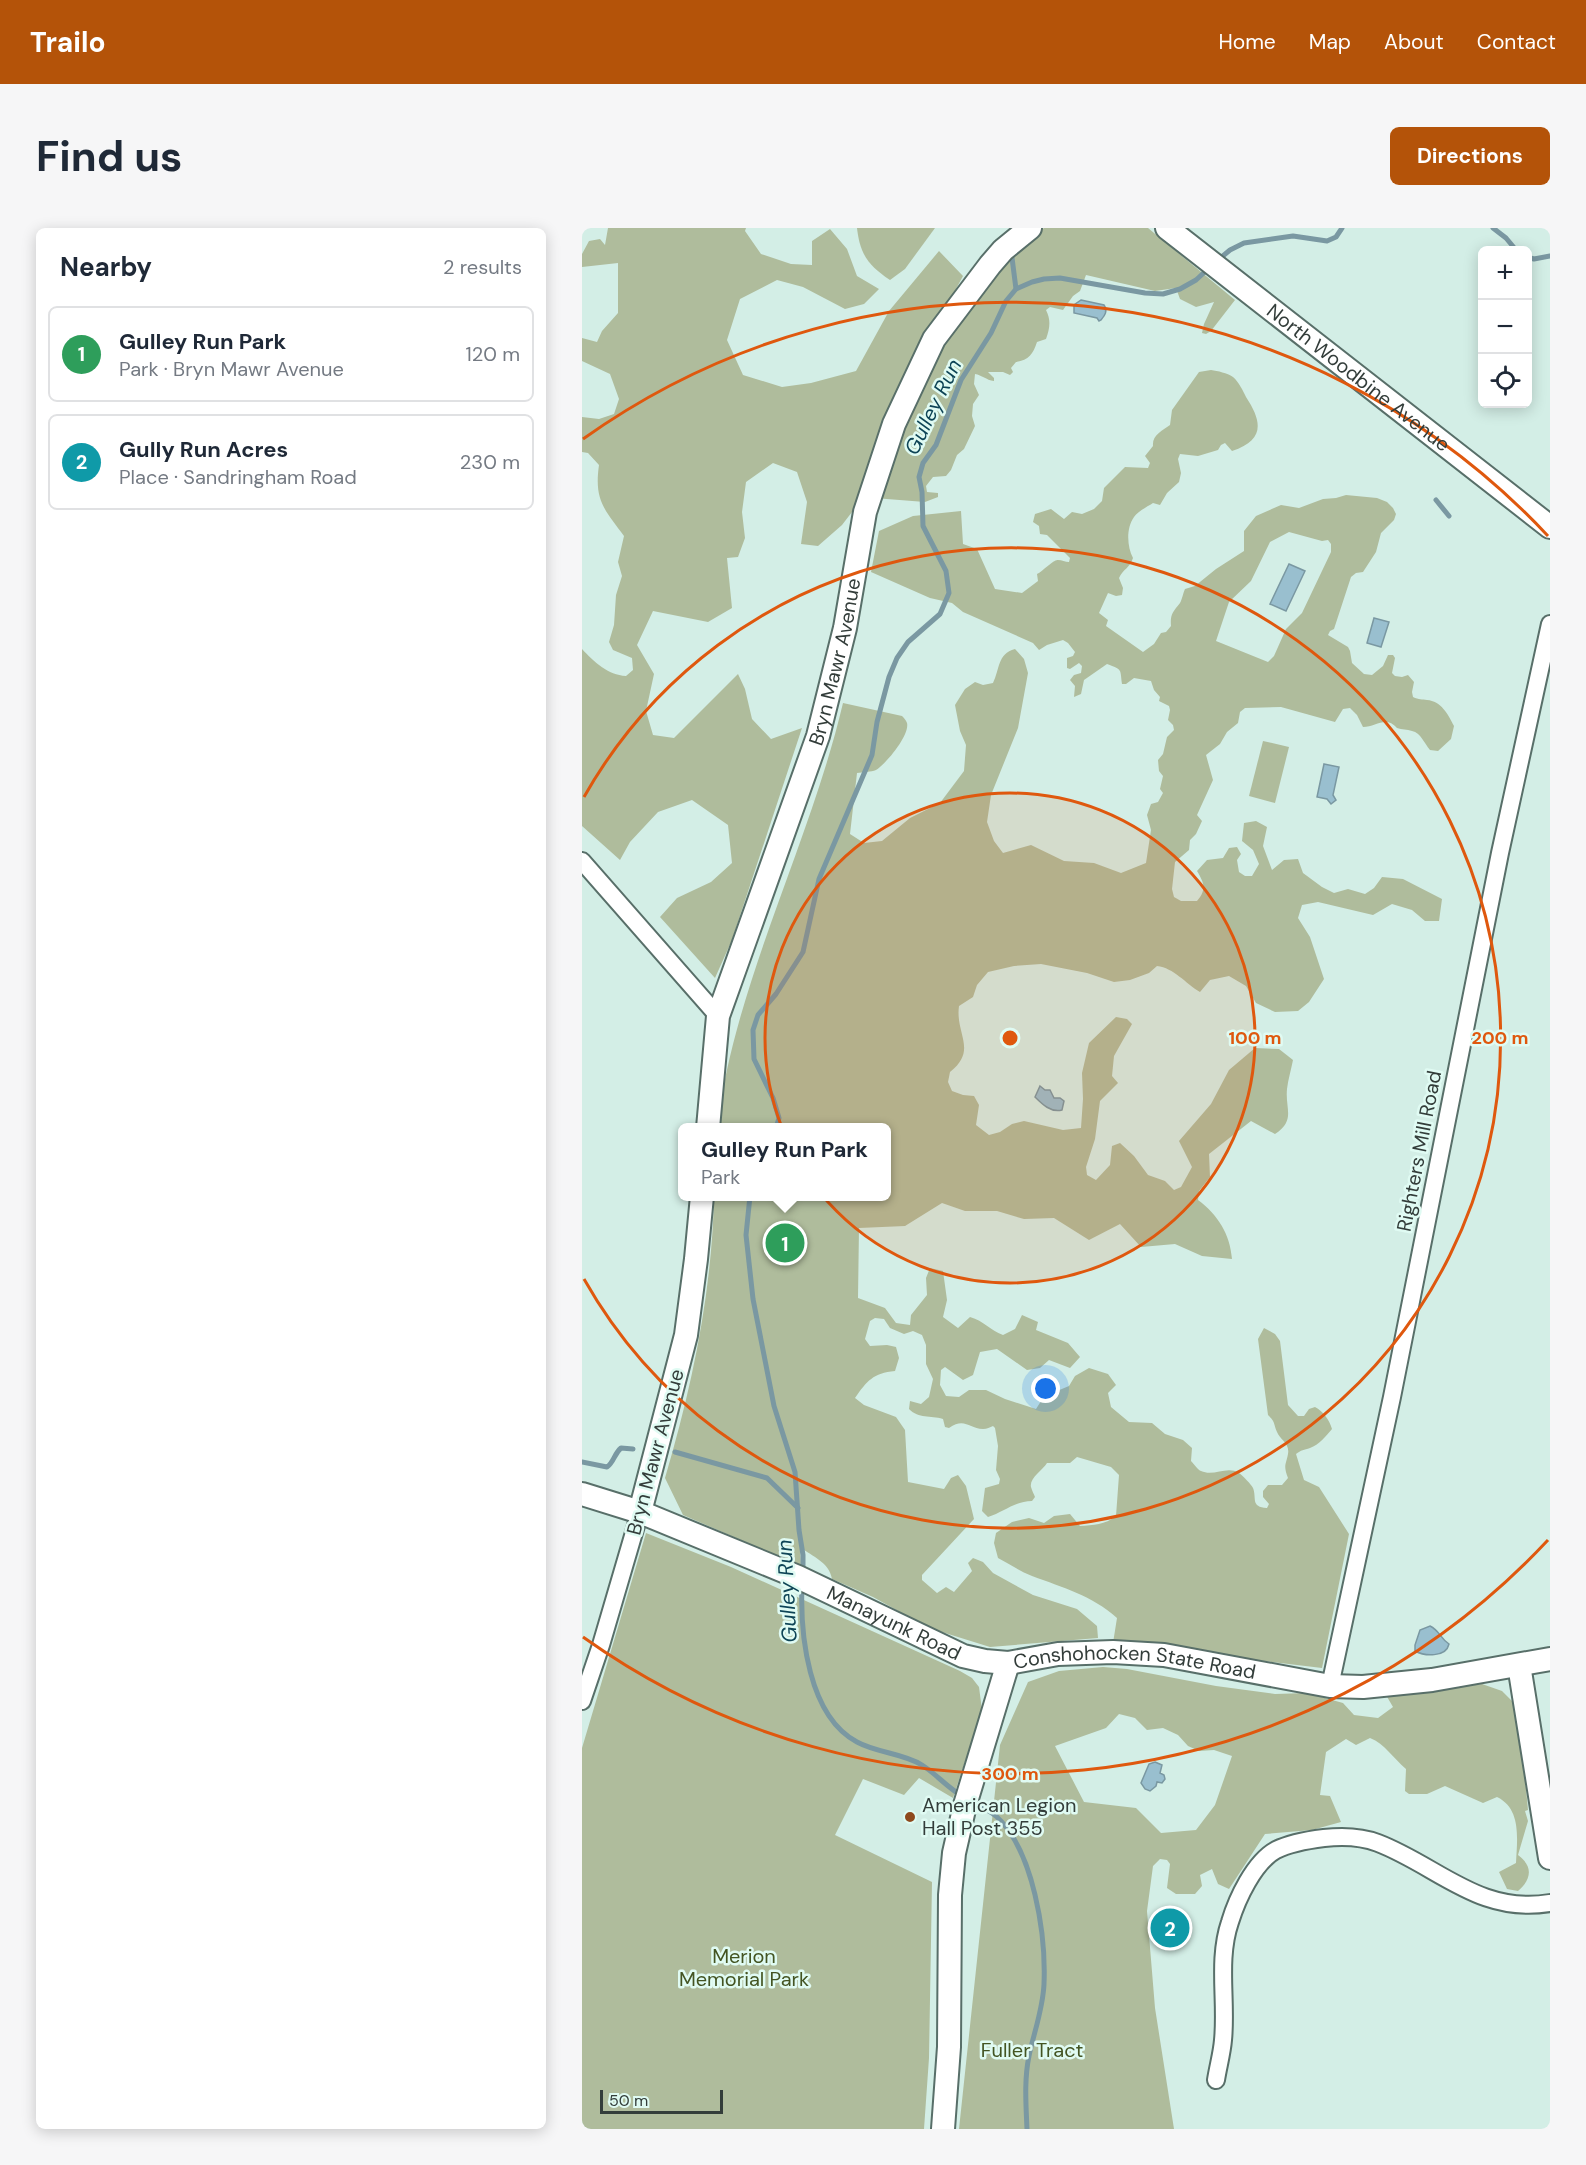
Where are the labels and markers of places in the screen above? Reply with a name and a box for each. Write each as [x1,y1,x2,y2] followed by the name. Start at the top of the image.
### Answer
[1000,1028,1020,1048] centre of rings
[766,1220,804,1266] pin: 1
[922,1792,1077,1841] place label: American Legion Hall Post 355
[903,1810,917,1824] marker: American Legion Hall Post 355
[1150,1906,1190,1950] pin: 2

